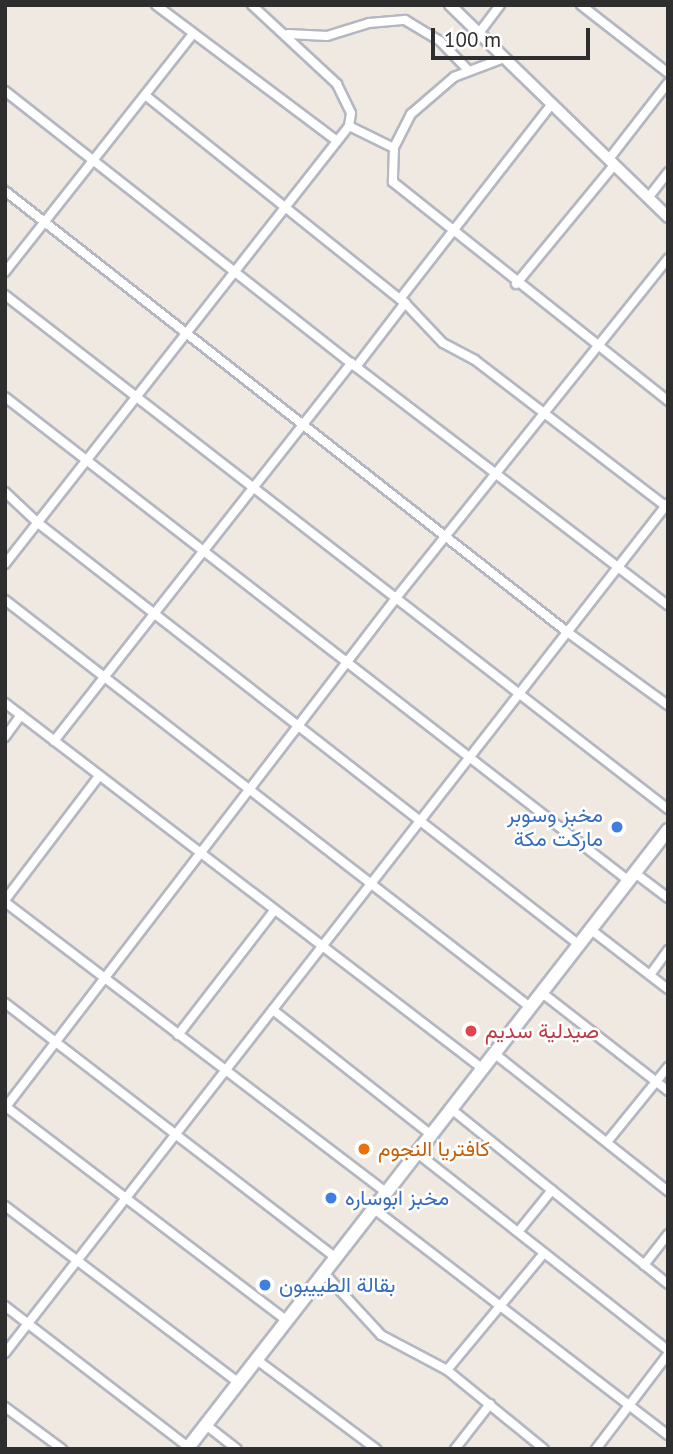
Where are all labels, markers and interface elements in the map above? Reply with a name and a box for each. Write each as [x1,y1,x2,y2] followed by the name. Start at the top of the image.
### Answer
[435,14,594,58] scale bar
[444,26,501,53] text: 100 m
[507,802,603,852] place label: مخبز وسوبر ماركت مكة
[609,819,625,835] marker: مخبز وسوبر ماركت مكة
[485,1018,599,1044] place label: صيدلية سديم
[463,1023,479,1039] marker: صيدلية سديم
[378,1136,490,1162] place label: كافتريا النجوم
[356,1141,372,1157] marker: كافتريا النجوم
[345,1185,449,1211] place label: مخبز ابوساره
[323,1190,339,1206] marker: مخبز ابوساره
[279,1272,396,1298] place label: بقالة الطييبون
[257,1277,273,1293] marker: بقالة الطييبون

